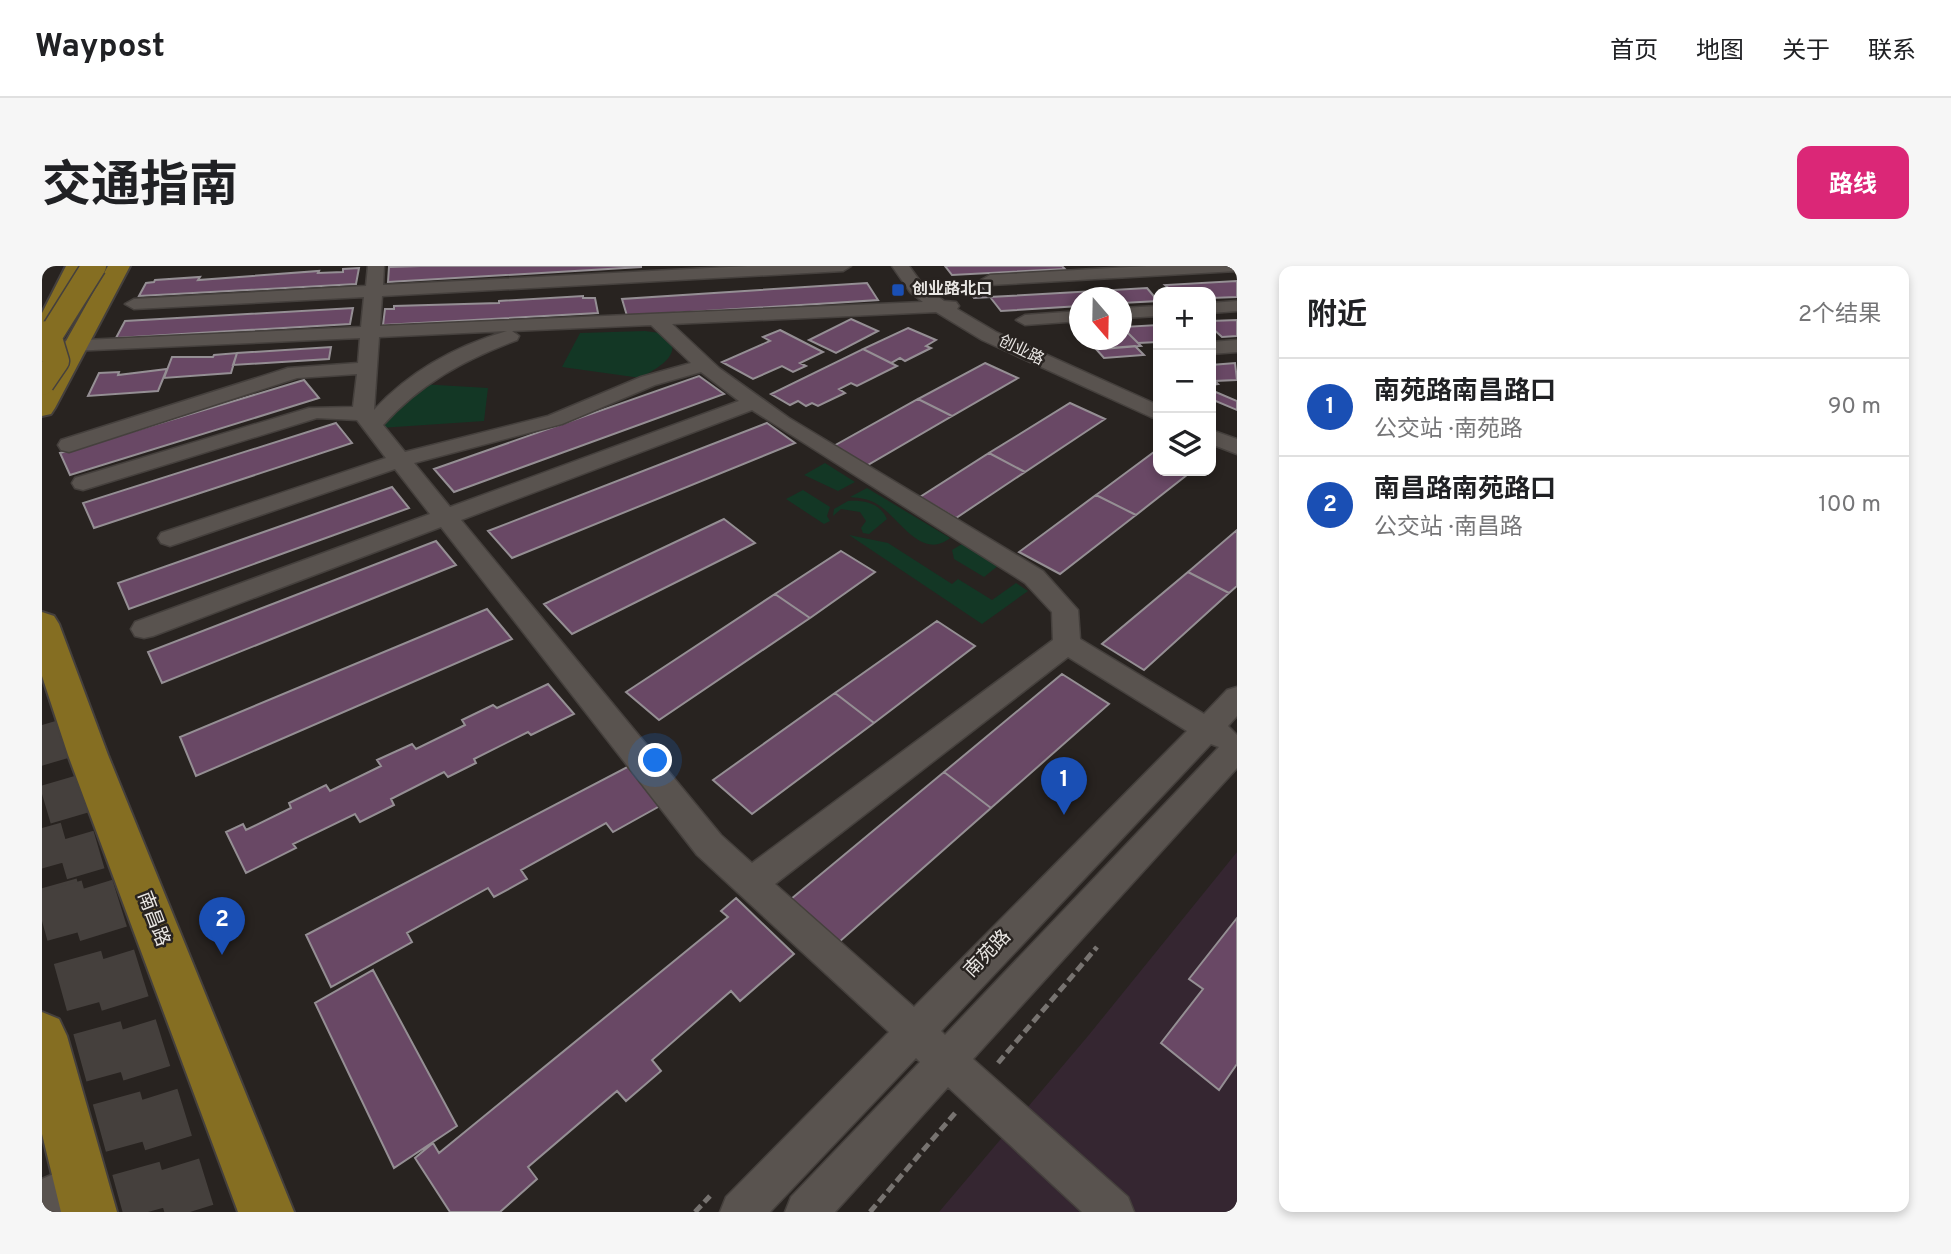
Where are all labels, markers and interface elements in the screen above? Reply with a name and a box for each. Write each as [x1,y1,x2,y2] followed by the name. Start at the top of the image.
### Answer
[35,27,165,69] text: Waypost
[1610,37,1658,67] text: 首页
[1696,37,1744,67] text: 地图
[1782,37,1830,67] text: 关于
[1868,37,1916,67] text: 联系
[1797,146,1909,219] button: 路线
[42,158,238,220] text: 交通指南
[912,280,992,300] place label: 创业路北口
[890,282,906,298] marker: 创业路北口
[1069,287,1132,350] north arrow
[1153,287,1216,476] map controls
[1153,287,1216,350] button: +
[1307,298,1367,335] text: 附近
[1798,301,1881,330] text: 2个结果
[995,331,1047,371] street label: 创业路
[1153,350,1216,413] button: −
[1374,376,1556,409] text: 南苑路南昌路口
[1325,393,1335,422] text: 1
[1828,393,1881,422] text: 90 m
[1153,413,1216,476] button: layers
[1374,416,1523,445] text: 公交站 · 南苑路
[1374,474,1556,507] text: 南昌路南苑路口
[1323,491,1337,520] text: 2
[1818,491,1881,520] text: 100 m
[1374,514,1523,543] text: 公交站 · 南昌路
[638,743,672,777] your location
[1041,757,1087,815] pin: 1
[132,888,174,950] street label: 南昌路
[199,897,245,955] pin: 2
[960,925,1016,983] street label: 南苑路

